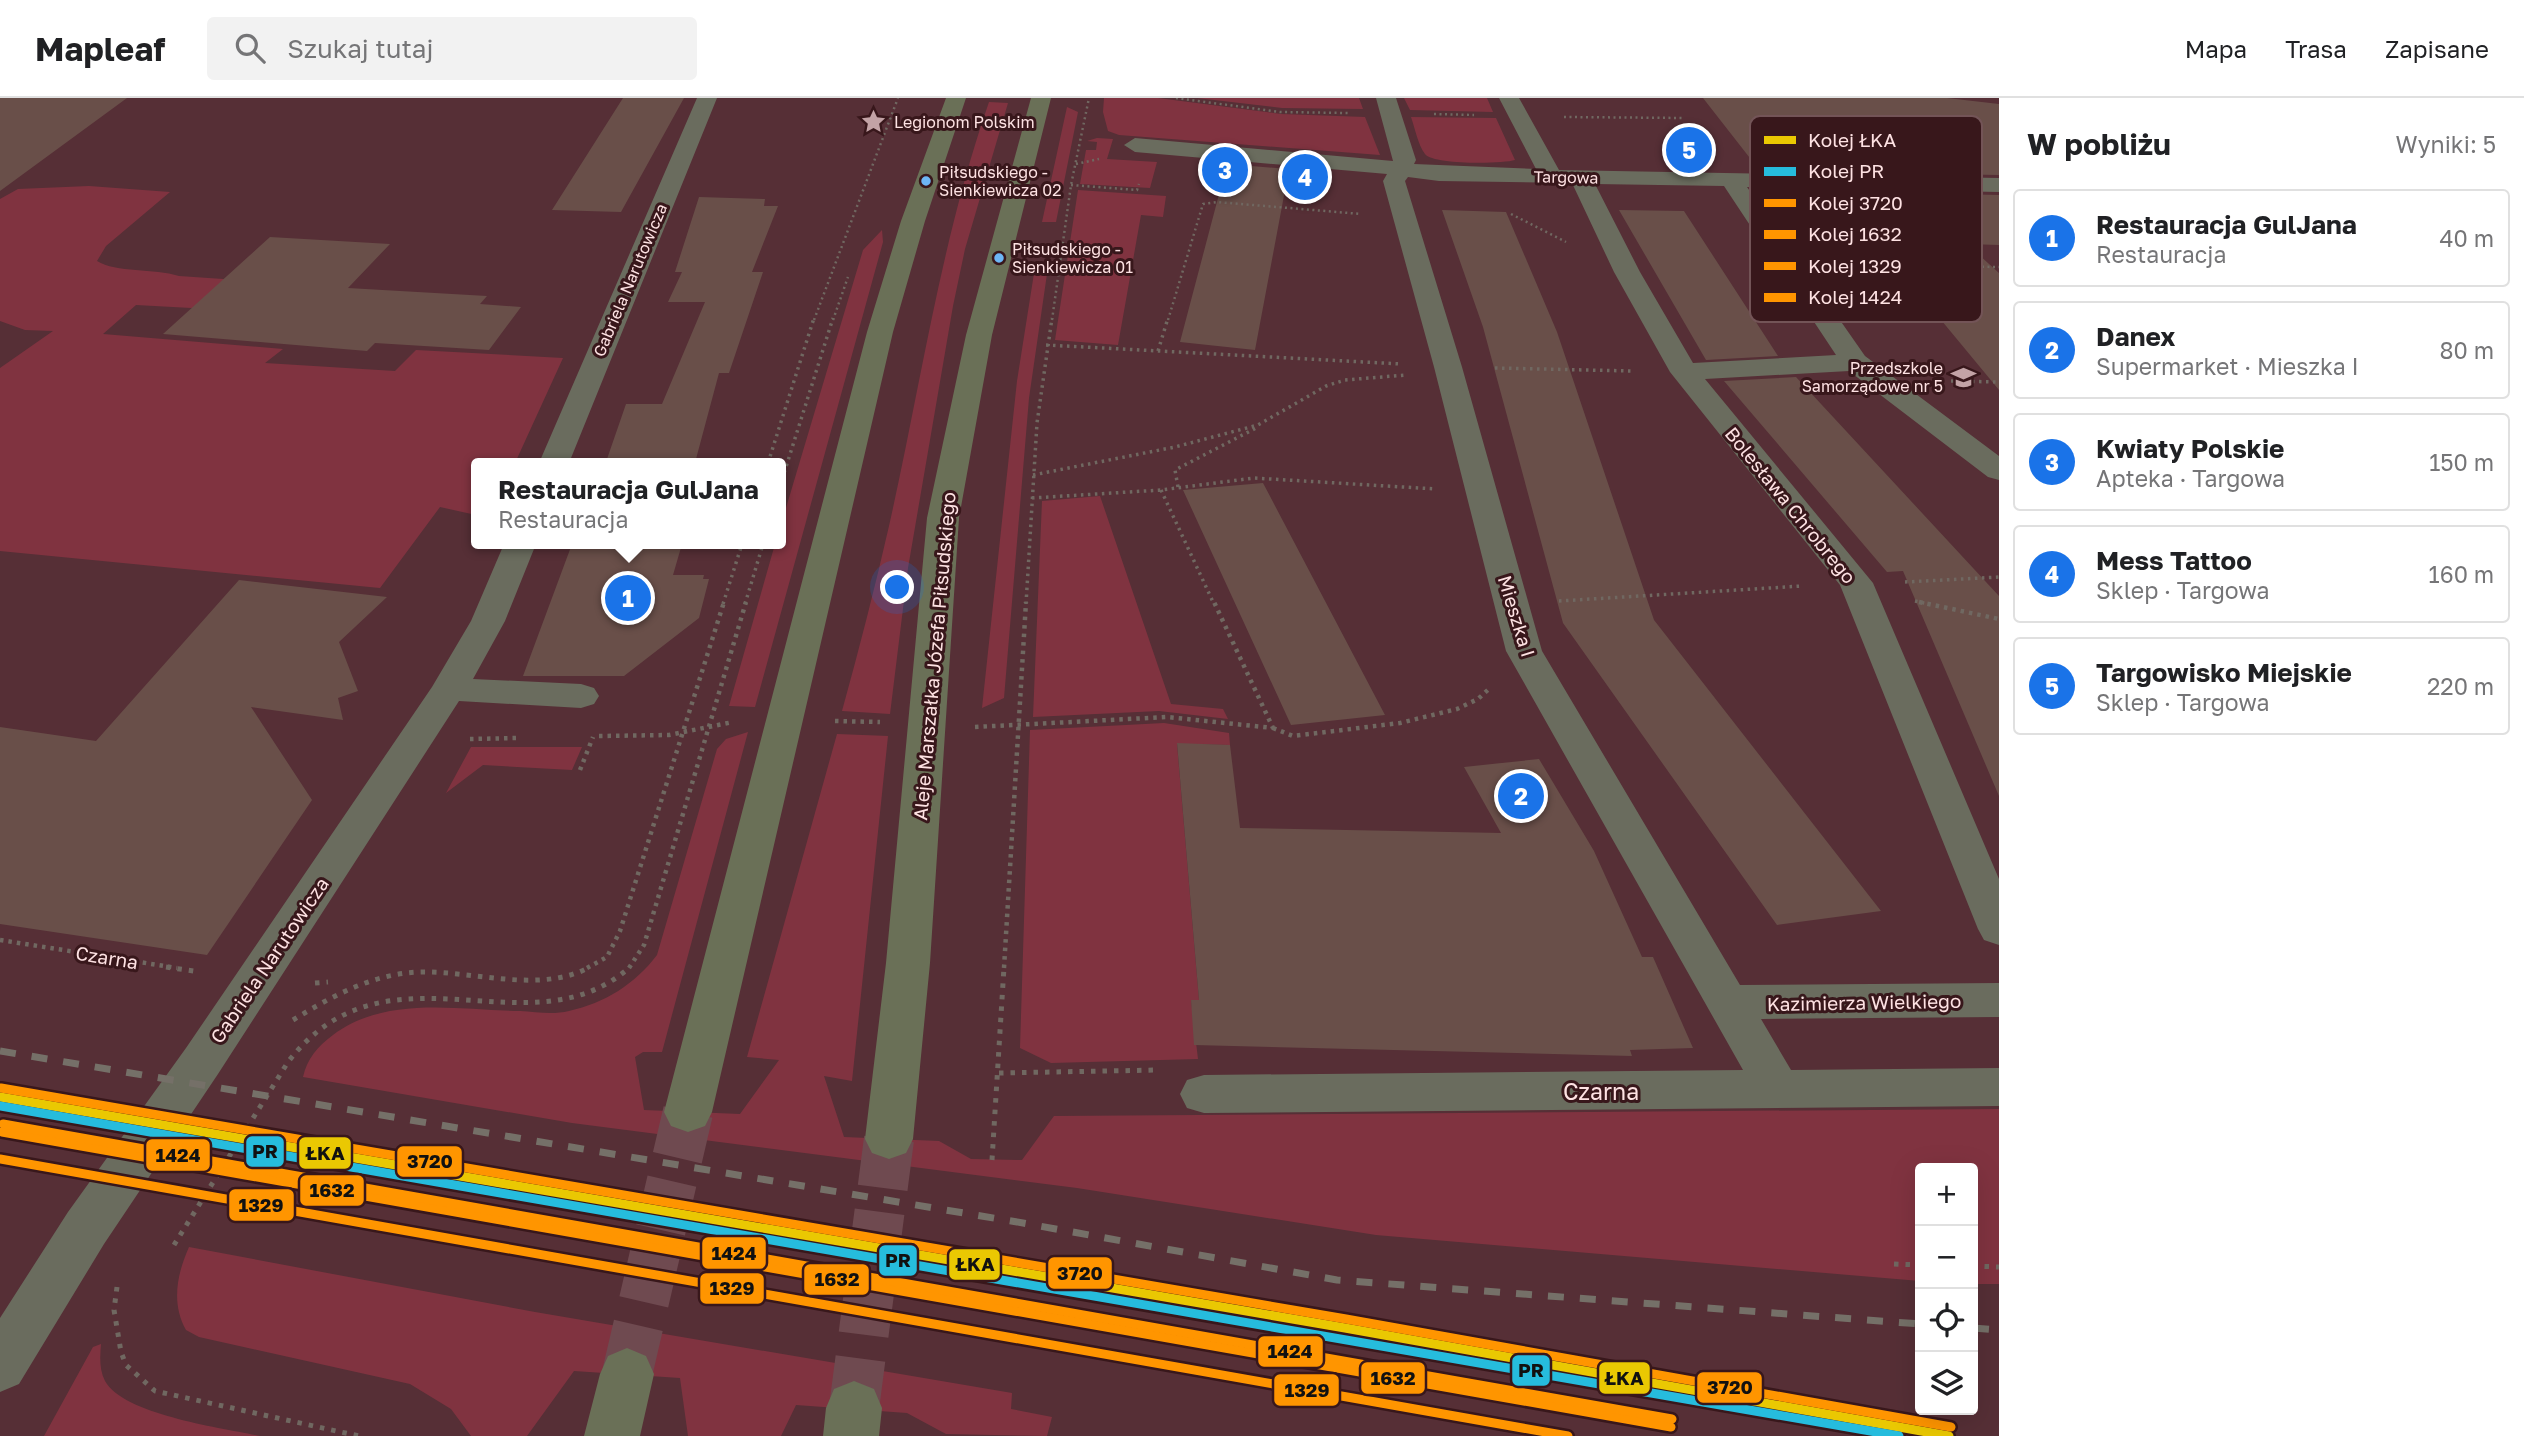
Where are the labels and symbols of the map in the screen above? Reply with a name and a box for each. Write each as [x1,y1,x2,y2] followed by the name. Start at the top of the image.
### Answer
[860,108,888,136] place icon: Legionom Polskim
[894,112,1035,132] place label: Legionom Polskim
[1750,116,1982,322] legend
[1666,124,1712,176] pin: 5
[1808,128,1897,151] text: Kolej ŁKA
[1202,144,1248,196] pin: 3
[1282,151,1328,203] pin: 4
[1808,159,1884,182] text: Kolej PR
[939,162,1061,200] place label: Piłsudskiego - Sienkiewicza 02
[1534,166,1598,188] street label: Targowa
[919,174,933,188] marker: Piłsudskiego - Sienkiewicza 02
[1808,191,1903,214] text: Kolej 3720
[589,200,671,360] street label: Gabriela Narutowicza
[1808,222,1902,245] text: Kolej 1632
[1012,239,1133,277] place label: Piłsudskiego - Sienkiewicza 01
[992,251,1006,265] marker: Piłsudskiego - Sienkiewicza 01
[1808,254,1902,277] text: Kolej 1329
[1808,285,1902,308] text: Kolej 1424
[1802,358,1943,396] place label: Przedszkole Samorządowe nr 5
[1949,363,1977,391] school or university icon: Przedszkole Samorządowe nr 5
[1721,422,1861,588] street label: Bolesława Chrobrego
[908,491,960,821] street label: Aleje Marszałka Józefa Piłsudskiego
[880,570,914,604] your location
[605,572,651,624] pin: 1
[1494,572,1540,660] street label: Mieszka I
[1498,770,1544,822] pin: 2
[205,873,333,1047] street label: Gabriela Narutowicza
[74,941,140,973] street label: Czarna
[1767,989,1961,1015] street label: Kazimierza Wielkiego
[1563,1077,1639,1105] street label: Czarna
[245,1135,285,1168] line badge: PR
[298,1136,352,1170] line badge: ŁKA
[145,1138,211,1172] line badge: 1424
[252,1139,278,1162] text: PR
[305,1141,345,1164] text: ŁKA
[155,1143,201,1166] text: 1424
[396,1145,463,1178] line badge: 3720
[407,1149,453,1172] text: 3720
[299,1174,365,1207] line badge: 1632
[309,1178,355,1201] text: 1632
[228,1188,295,1222] line badge: 1329
[238,1193,284,1216] text: 1329
[701,1236,767,1270] line badge: 1424
[711,1241,757,1264] text: 1424
[878,1244,918,1277] line badge: PR
[885,1248,911,1271] text: PR
[948,1248,1001,1281] line badge: ŁKA
[955,1252,995,1275] text: ŁKA
[1047,1256,1113,1290] line badge: 3720
[1057,1261,1103,1284] text: 3720
[803,1263,870,1296] line badge: 1632
[814,1267,860,1290] text: 1632
[699,1272,765,1305] line badge: 1329
[709,1276,755,1299] text: 1329
[1257,1335,1324,1368] line badge: 1424
[1267,1339,1313,1362] text: 1424
[1511,1354,1551,1387] line badge: PR
[1518,1358,1544,1381] text: PR
[1360,1361,1426,1395] line badge: 1632
[1598,1361,1651,1395] line badge: ŁKA
[1370,1366,1416,1389] text: 1632
[1604,1366,1644,1389] text: ŁKA
[1696,1371,1763,1404] line badge: 3720
[1273,1373,1340,1407] line badge: 1329
[1707,1375,1753,1398] text: 3720
[1284,1378,1330,1401] text: 1329

